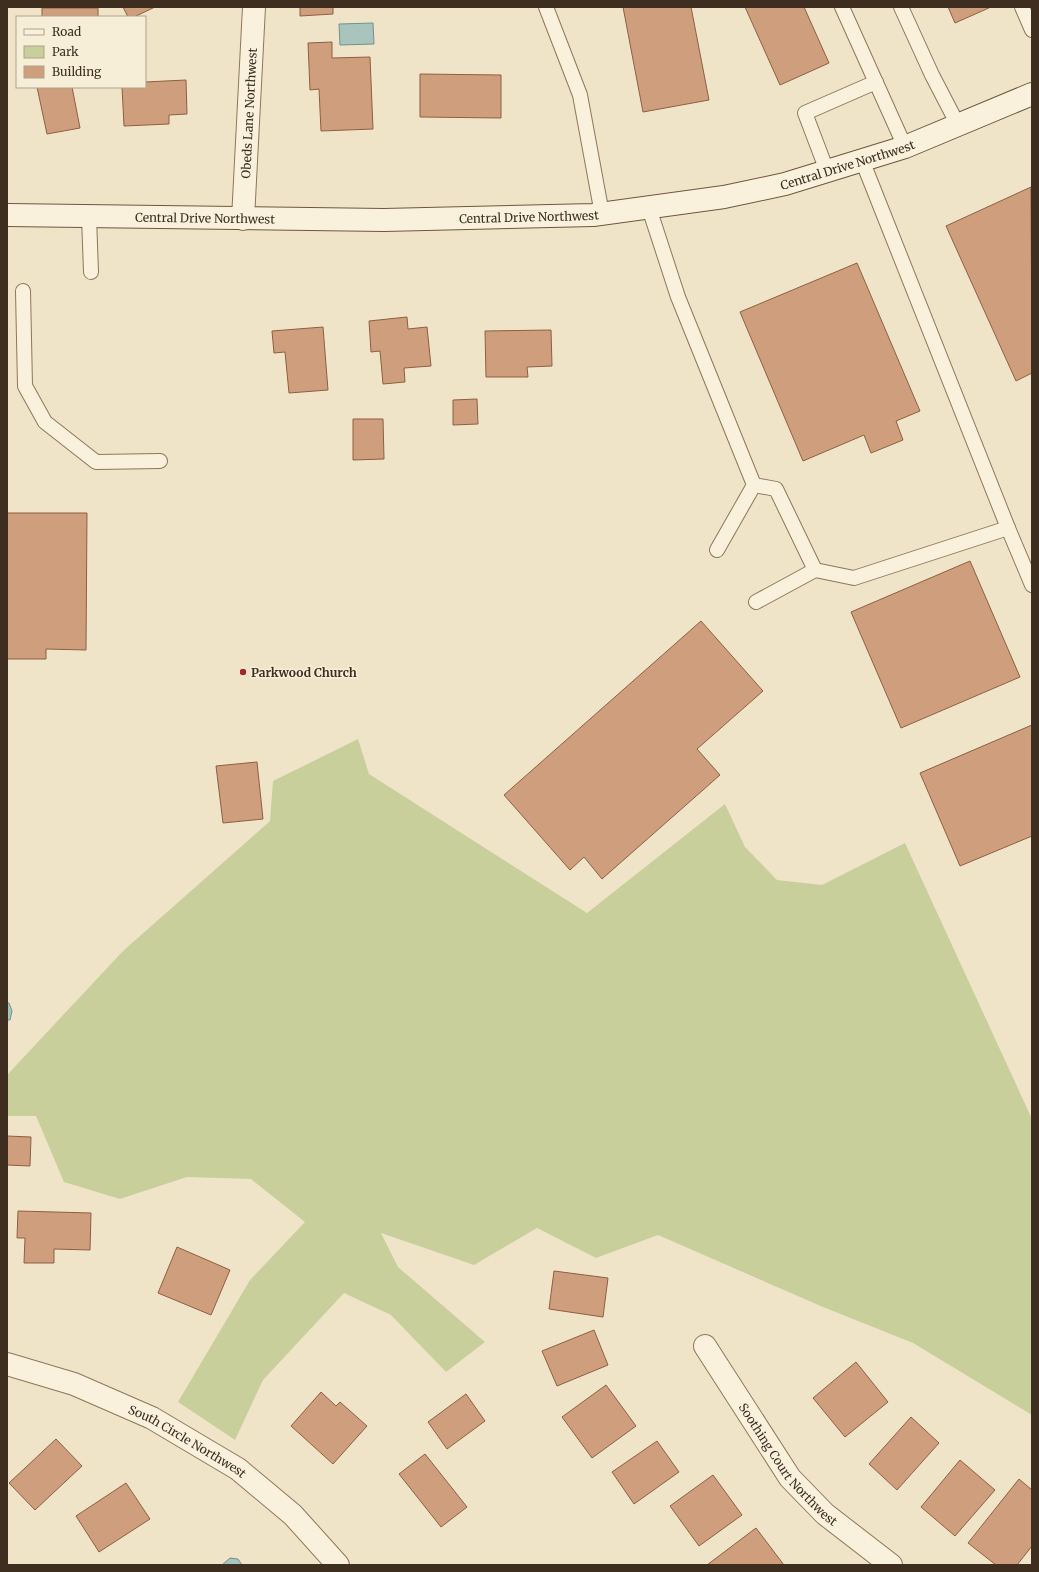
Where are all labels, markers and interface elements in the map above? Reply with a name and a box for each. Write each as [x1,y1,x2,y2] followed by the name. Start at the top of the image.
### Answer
[16,16,146,88] legend
[52,24,81,39] text: Road
[52,44,79,59] text: Park
[238,47,259,179] street label: Obeds Lane Northwest
[52,64,102,79] text: Building
[779,136,917,192] street label: Central Drive Northwest
[459,207,600,226] street label: Central Drive Northwest
[135,209,275,226] street label: Central Drive Northwest
[251,665,357,680] place label: Parkwood Church
[238,667,248,677] marker: Parkwood Church
[736,1400,841,1529] street label: Soothing Court Northwest
[126,1401,250,1481] street label: South Circle Northwest

